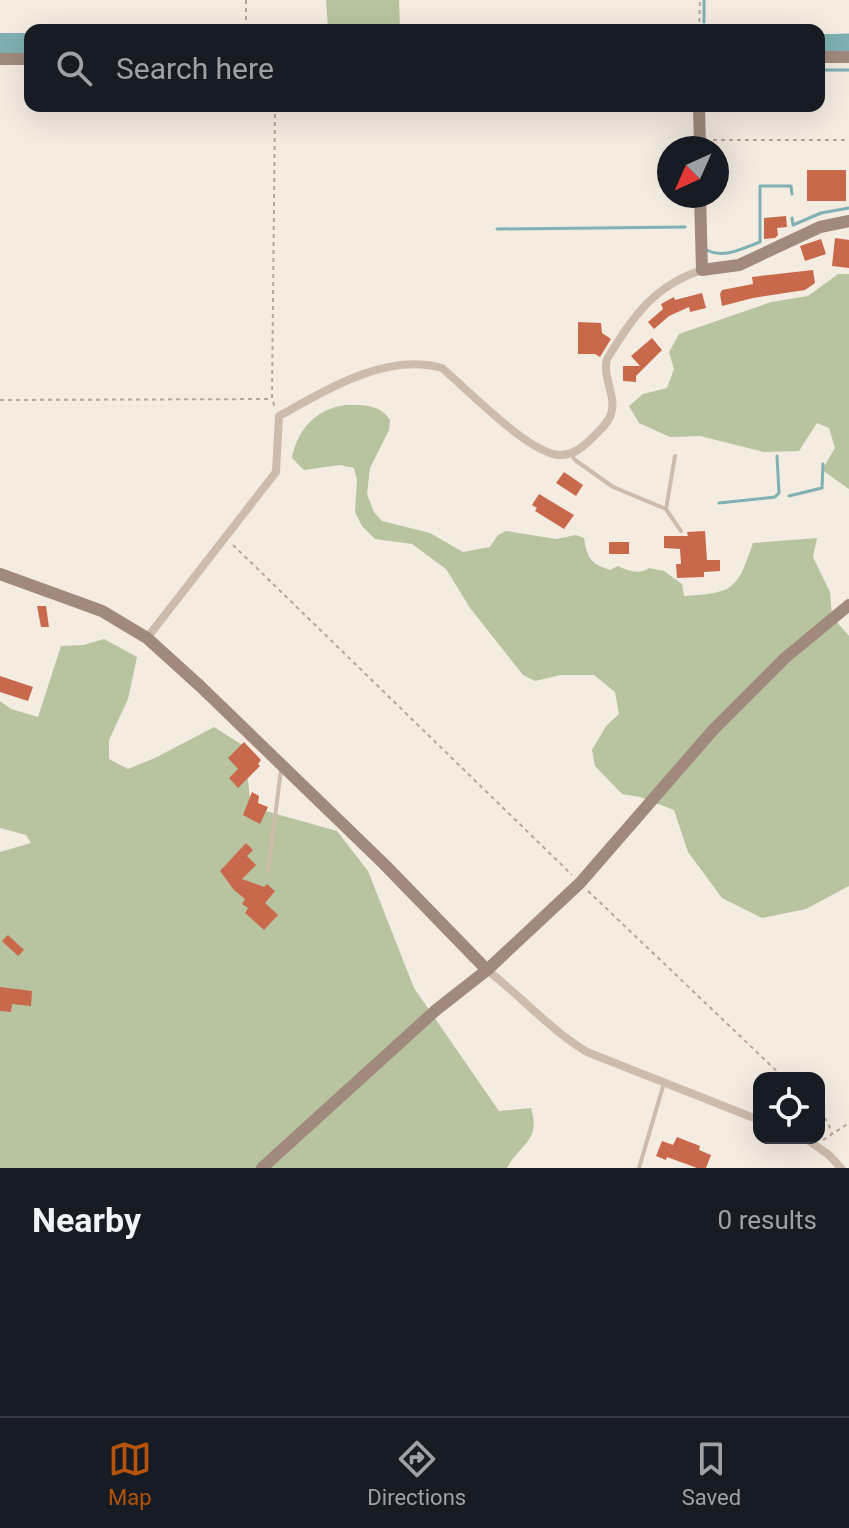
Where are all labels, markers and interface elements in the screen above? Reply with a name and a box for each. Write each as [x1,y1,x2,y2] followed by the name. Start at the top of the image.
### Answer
[24,24,825,112] search box
[52,46,96,90] icon: search
[116,51,274,86] text: Search here
[657,136,729,208] north arrow
[753,1072,825,1144] map controls
[753,1072,825,1144] button: locate
[32,1200,141,1240] text: Nearby
[718,1205,817,1235] text: 0 results
[108,1437,152,1510] tab: Map
[367,1437,466,1510] tab: Directions
[682,1437,741,1510] tab: Saved

